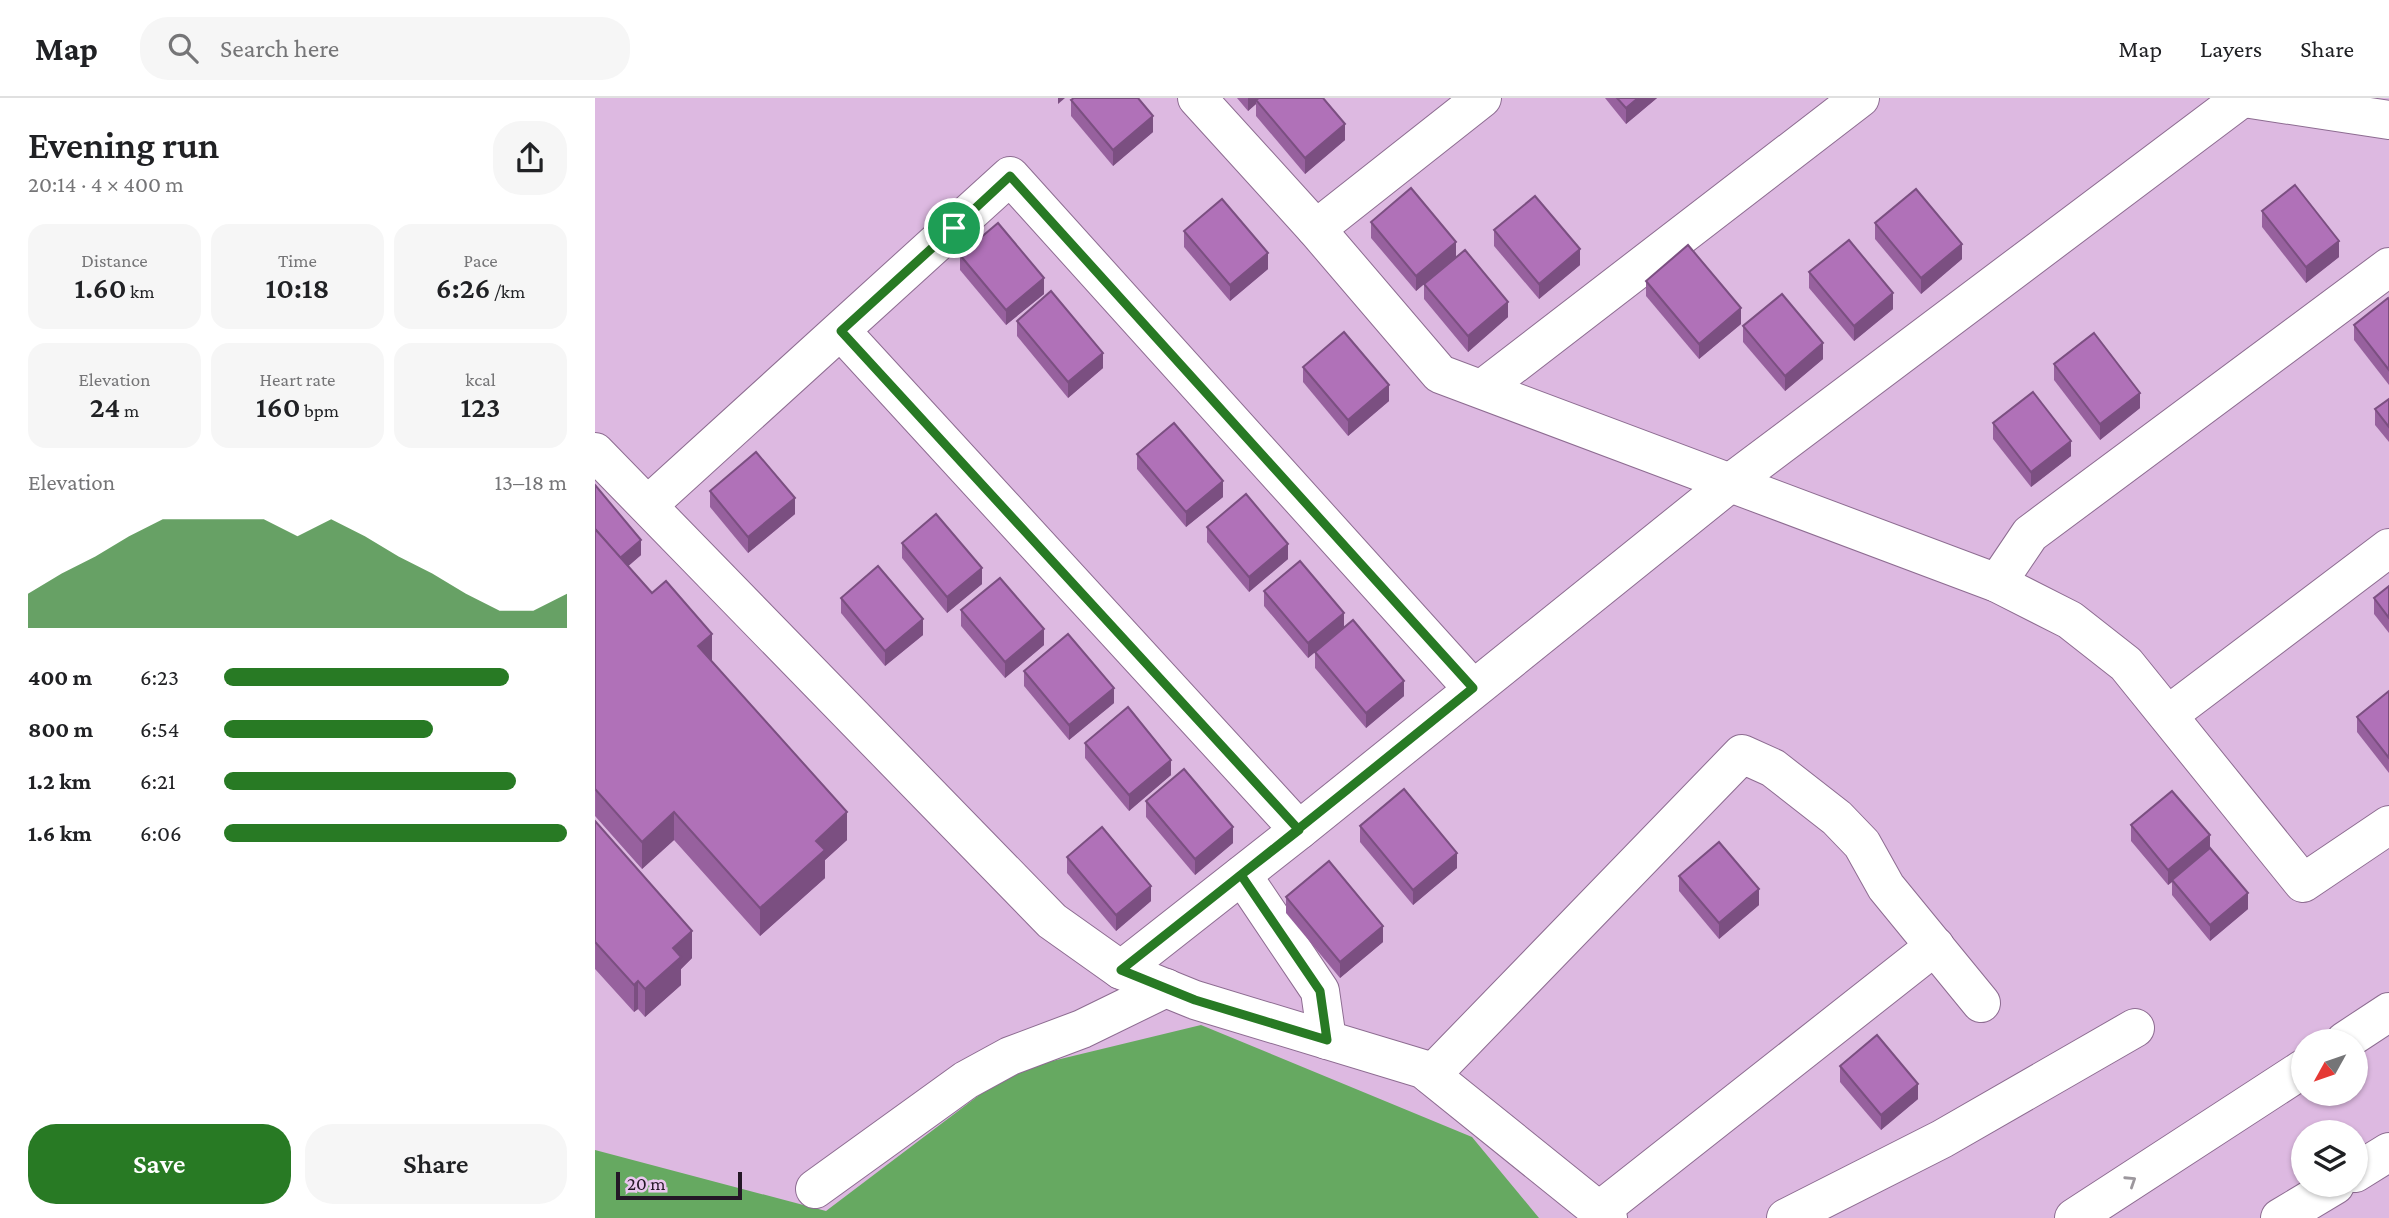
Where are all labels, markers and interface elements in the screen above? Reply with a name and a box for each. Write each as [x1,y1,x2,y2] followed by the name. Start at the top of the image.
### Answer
[140,17,630,80] search box
[164,29,202,67] icon: search
[35,30,98,67] text: Map
[220,34,339,63] text: Search here
[2118,35,2162,62] text: Map
[2200,35,2262,62] text: Layers
[2300,35,2354,62] text: Share
[493,121,567,195] button: share
[28,124,219,166] text: Evening run
[28,171,184,197] text: 20:14 · 4 × 400 m
[924,198,984,258] pin
[935,209,973,247] icon: arrive
[81,250,148,271] text: Distance
[278,250,317,271] text: Time
[463,250,498,271] text: Pace
[75,271,127,304] text: 1.60
[266,271,329,304] text: 10:18
[436,271,490,304] text: 6:26
[127,281,154,302] text: km
[490,281,525,302] text: /km
[79,369,150,390] text: Elevation
[260,369,335,390] text: Heart rate
[465,369,496,390] text: kcal
[90,390,120,423] text: 24
[256,390,300,423] text: 160
[460,390,501,423] text: 123
[120,400,139,421] text: m
[300,400,339,421] text: bpm
[28,469,115,495] text: Elevation
[494,469,567,495] text: 13–18 m
[28,664,92,690] text: 400 m
[140,664,179,690] text: 6:23
[28,716,93,742] text: 800 m
[140,716,180,742] text: 6:54
[28,768,91,794] text: 1.2 km
[140,768,176,794] text: 6:21
[28,820,92,846] text: 1.6 km
[140,820,182,846] text: 6:06
[2291,1029,2368,1106] north arrow
[2291,1029,2368,1197] map controls
[2291,1120,2368,1197] button: layers
[28,1124,291,1204] button: Save
[305,1124,567,1204] button: Share
[616,1169,742,1201] scale bar
[627,1173,666,1194] text: 20 m
[2124,1176,2137,1189] one-way arrow

